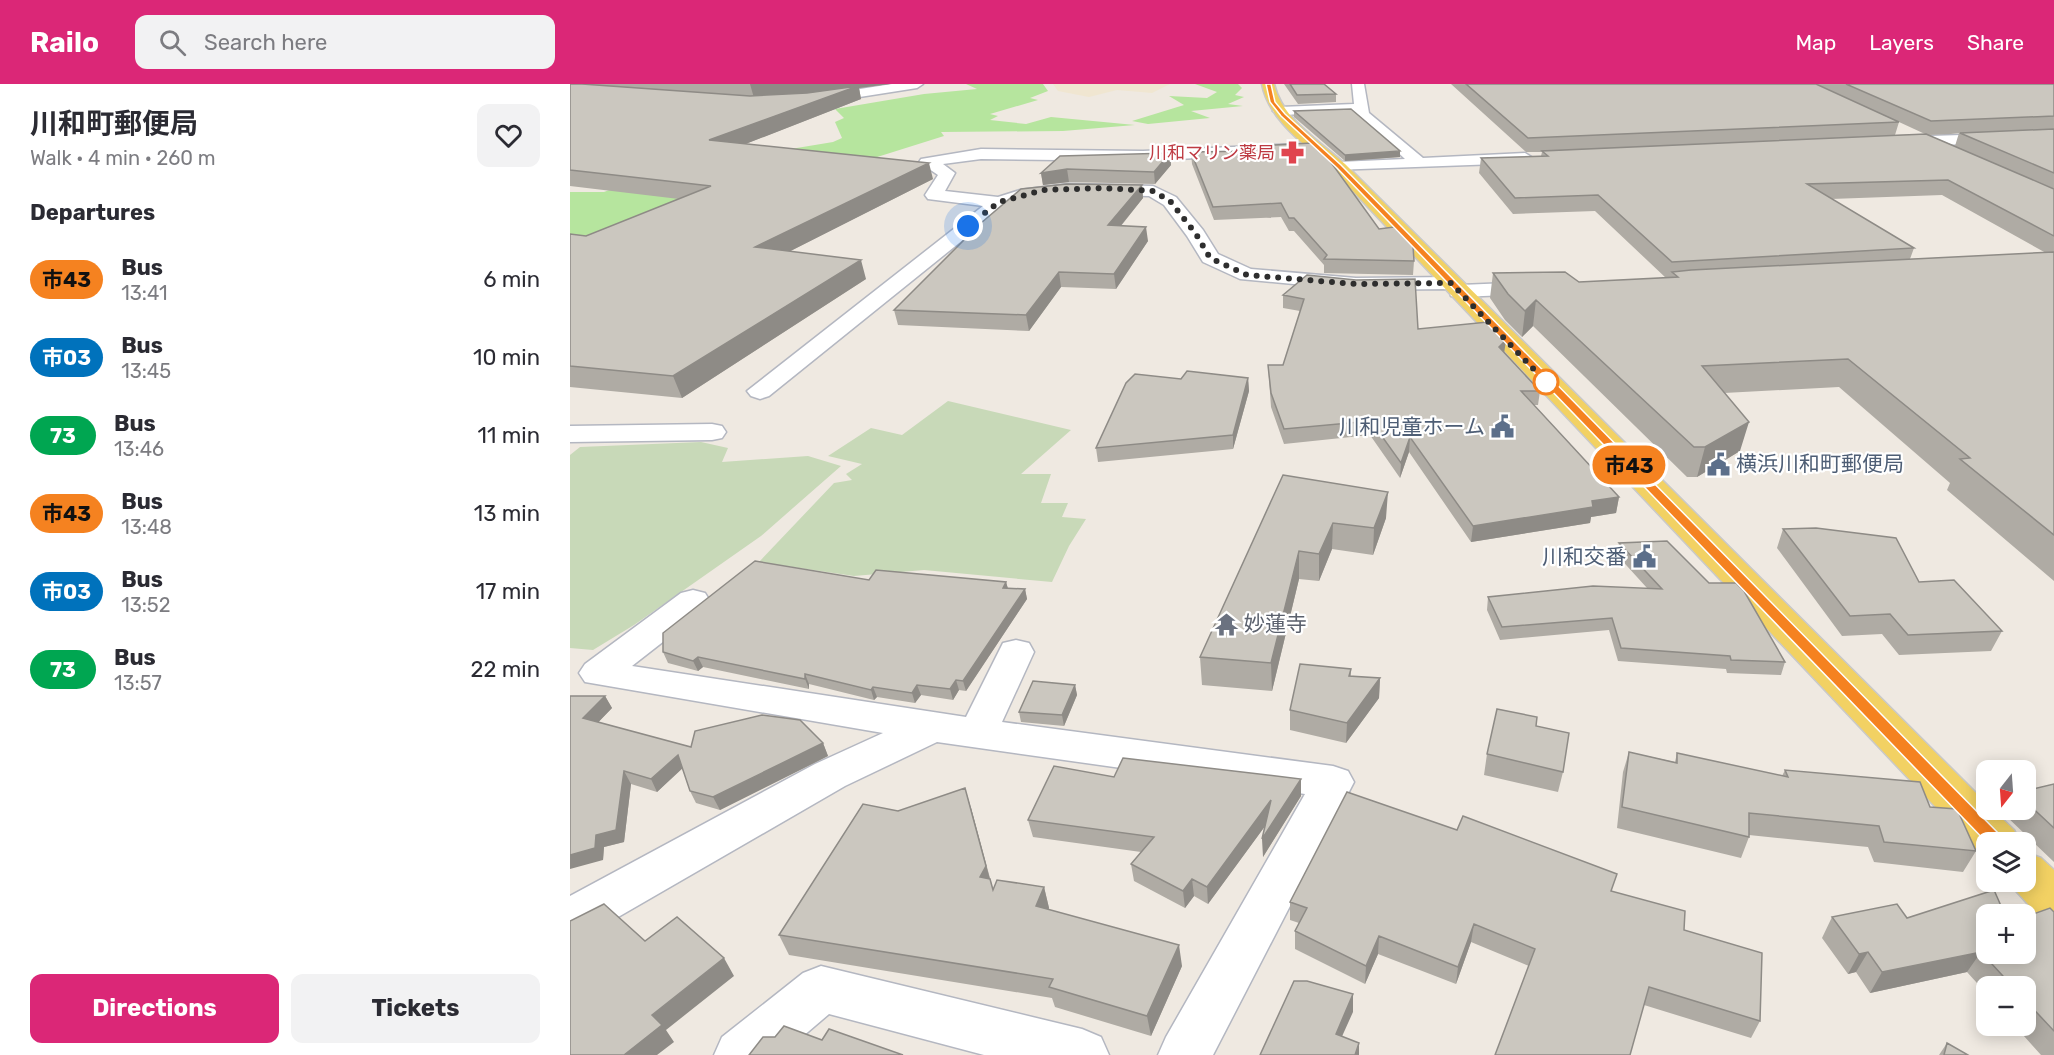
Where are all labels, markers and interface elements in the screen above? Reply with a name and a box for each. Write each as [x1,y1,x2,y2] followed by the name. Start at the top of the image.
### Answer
[135,15,555,69] search box
[30,26,99,59] text: Railo
[156,26,189,59] icon: search
[204,29,327,56] text: Search here
[1795,30,1836,55] text: Map
[1869,30,1934,55] text: Layers
[1967,30,2024,55] text: Share
[477,104,540,167] button: heart
[30,107,198,140] text: 川和町郵便局
[1280,140,1306,166] pharmacy icon: 川和マリン薬局
[1149,142,1275,164] place label: 川和マリン薬局
[30,146,216,170] text: Walk · 4 min · 260 m
[30,199,155,226] text: Departures
[953,211,983,241] your location
[121,254,163,281] text: Bus
[483,266,540,293] text: 6 min
[42,267,91,292] text: 市43
[121,281,167,305] text: 13:41
[121,332,163,359] text: Bus
[473,344,540,371] text: 10 min
[42,345,91,370] text: 市03
[121,359,171,383] text: 13:45
[1533,369,1559,395] unlabelled marker
[114,410,156,437] text: Bus
[1339,414,1485,439] place label: 川和児童ホーム
[1490,414,1516,440] public building icon: 川和児童ホーム
[478,422,540,449] text: 11 min
[50,423,76,448] text: 73
[114,437,164,461] text: 13:46
[1594,446,1664,484] line badge: 市43
[1705,451,1731,477] public building icon: 横浜川和町郵便局
[1736,451,1904,476] place label: 横浜川和町郵便局
[1604,453,1654,478] text: 市43
[121,488,163,515] text: Bus
[474,500,540,527] text: 13 min
[42,501,91,526] text: 市43
[121,515,172,539] text: 13:48
[1542,544,1626,569] place label: 川和交番
[1631,544,1657,570] public building icon: 川和交番
[121,566,163,593] text: Bus
[476,578,540,605] text: 17 min
[42,579,91,604] text: 市03
[121,593,170,617] text: 13:52
[1213,611,1239,637] temple icon: 妙蓮寺
[1244,611,1307,636] place label: 妙蓮寺
[114,644,156,671] text: Bus
[471,656,540,683] text: 22 min
[50,657,76,682] text: 73
[114,671,162,695] text: 13:57
[1976,760,2036,820] north arrow
[1976,760,2036,1036] map controls
[1976,832,2036,892] button: layers
[1976,904,2036,964] button: +
[30,974,279,1043] button: Directions
[291,974,540,1043] button: Tickets
[1976,976,2036,1036] button: −

